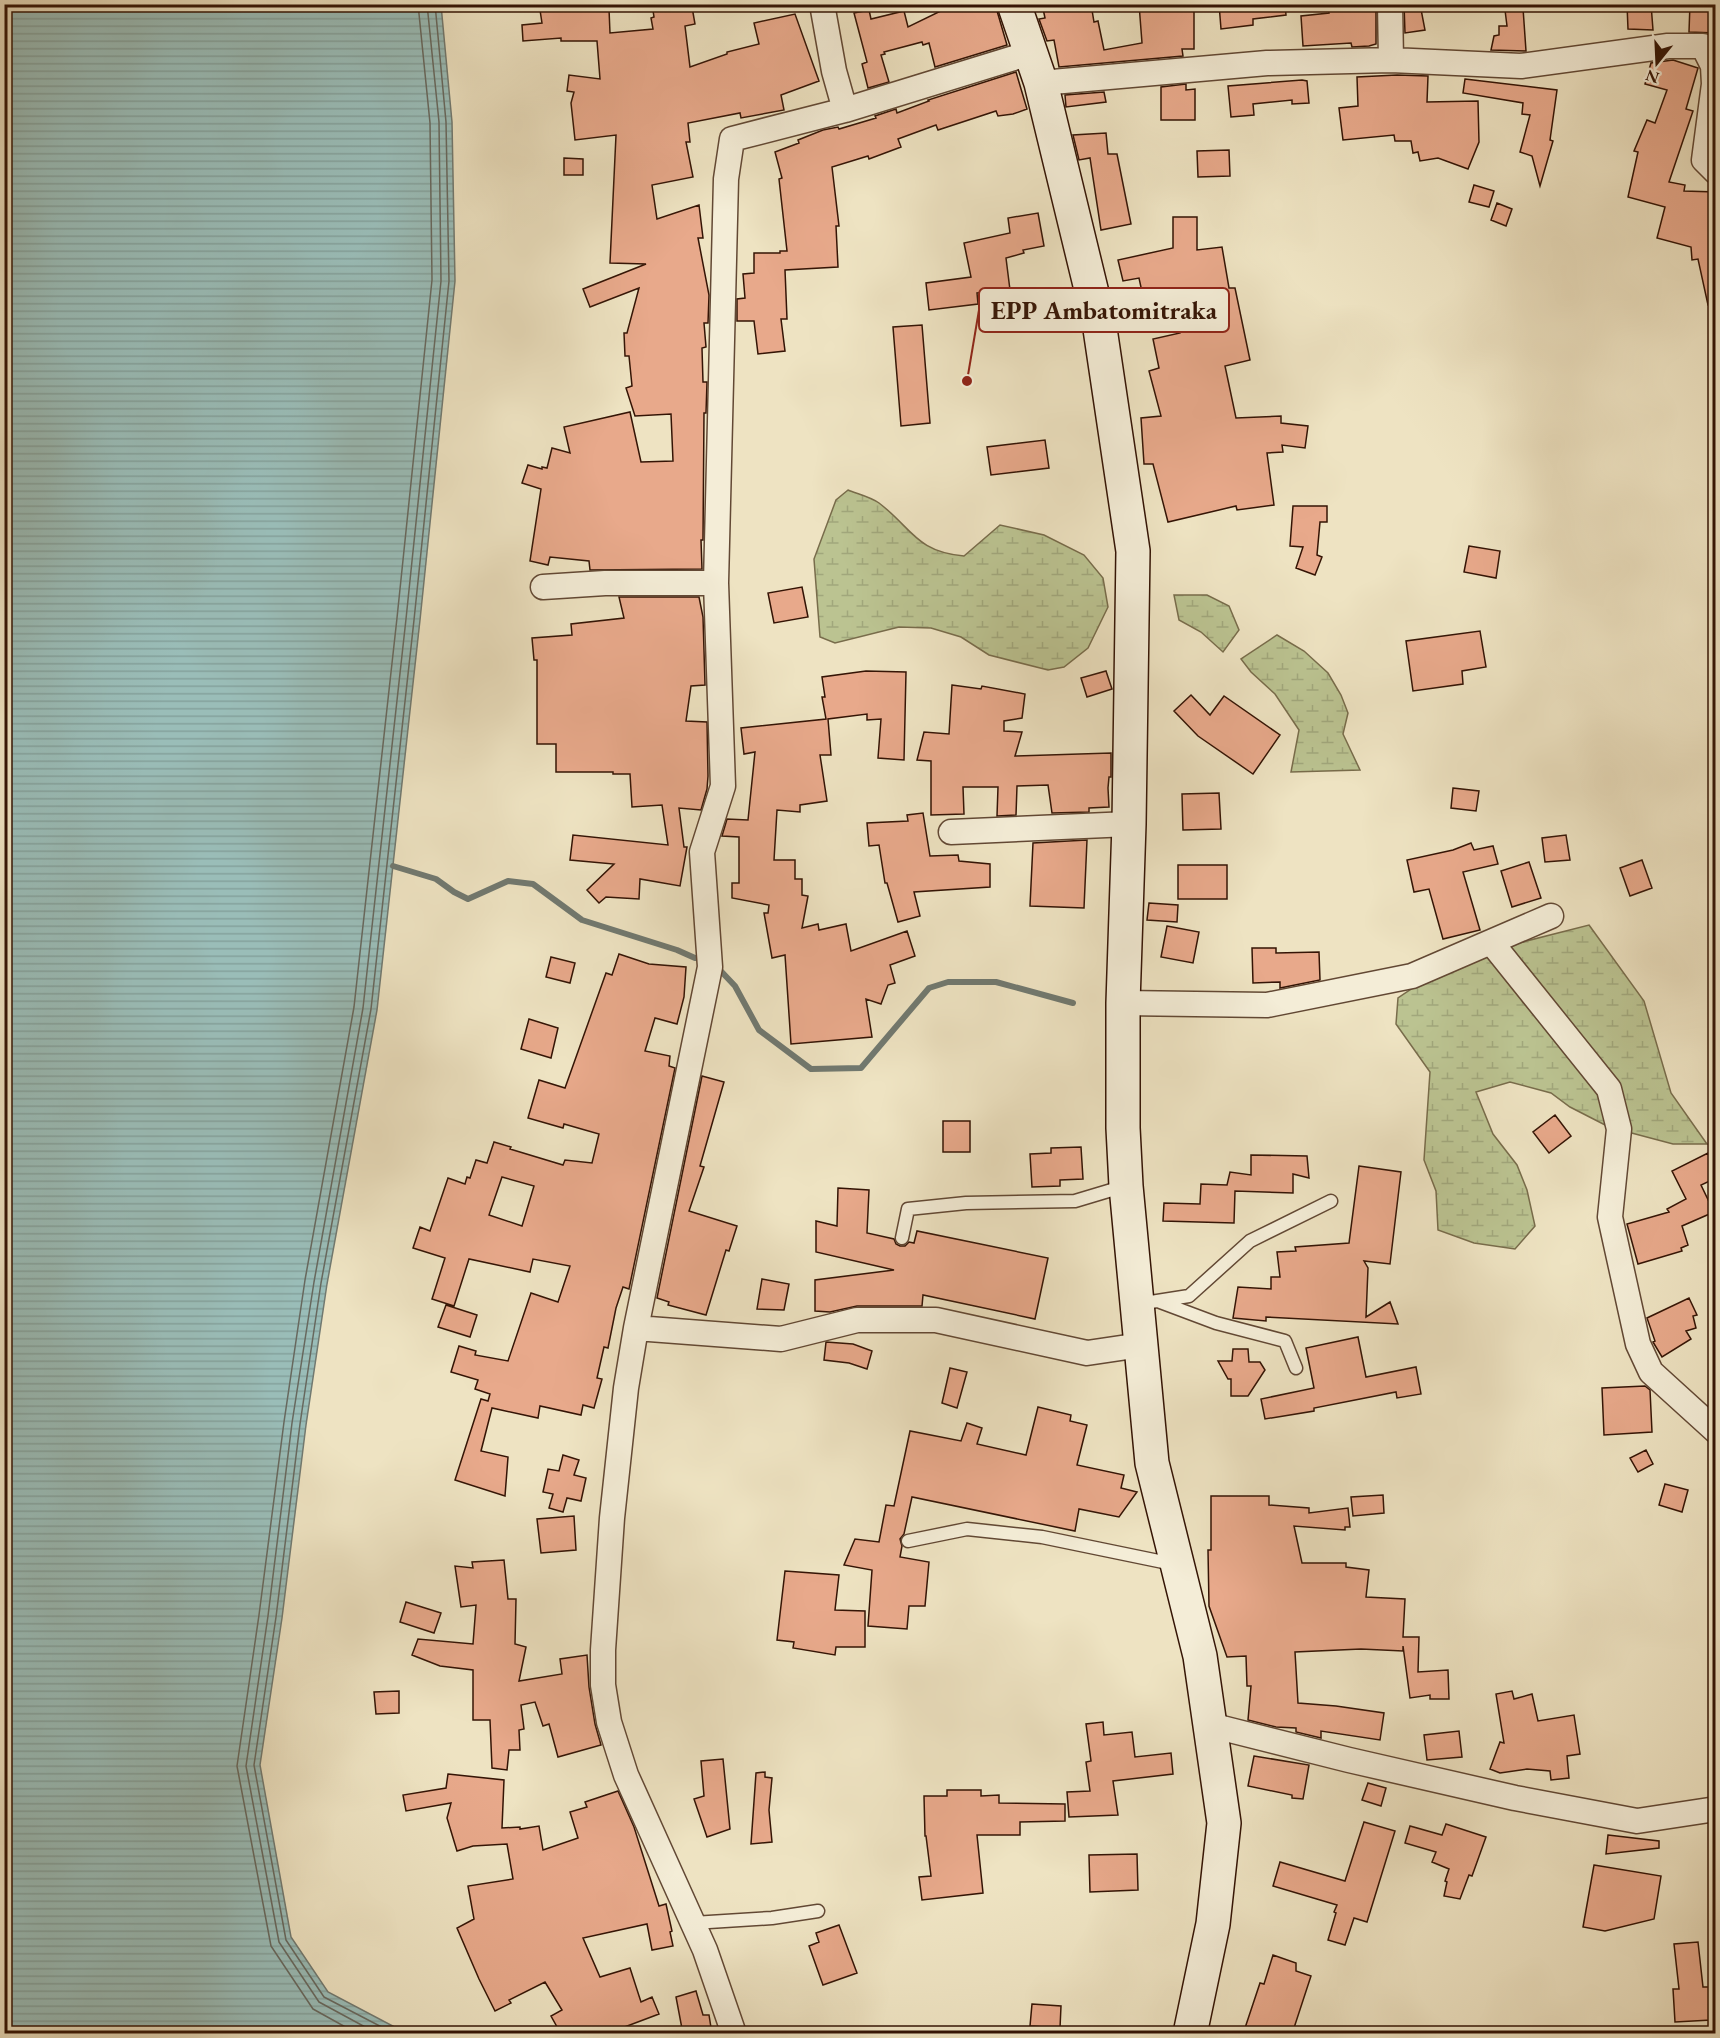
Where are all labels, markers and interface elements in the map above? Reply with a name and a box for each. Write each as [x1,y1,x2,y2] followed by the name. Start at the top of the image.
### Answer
[1627,33,1687,93] north arrow
[1643,65,1662,89] text: N
[979,288,1229,332] callout: EPP Ambatomitraka
[991,293,1218,327] text: EPP Ambatomitraka

